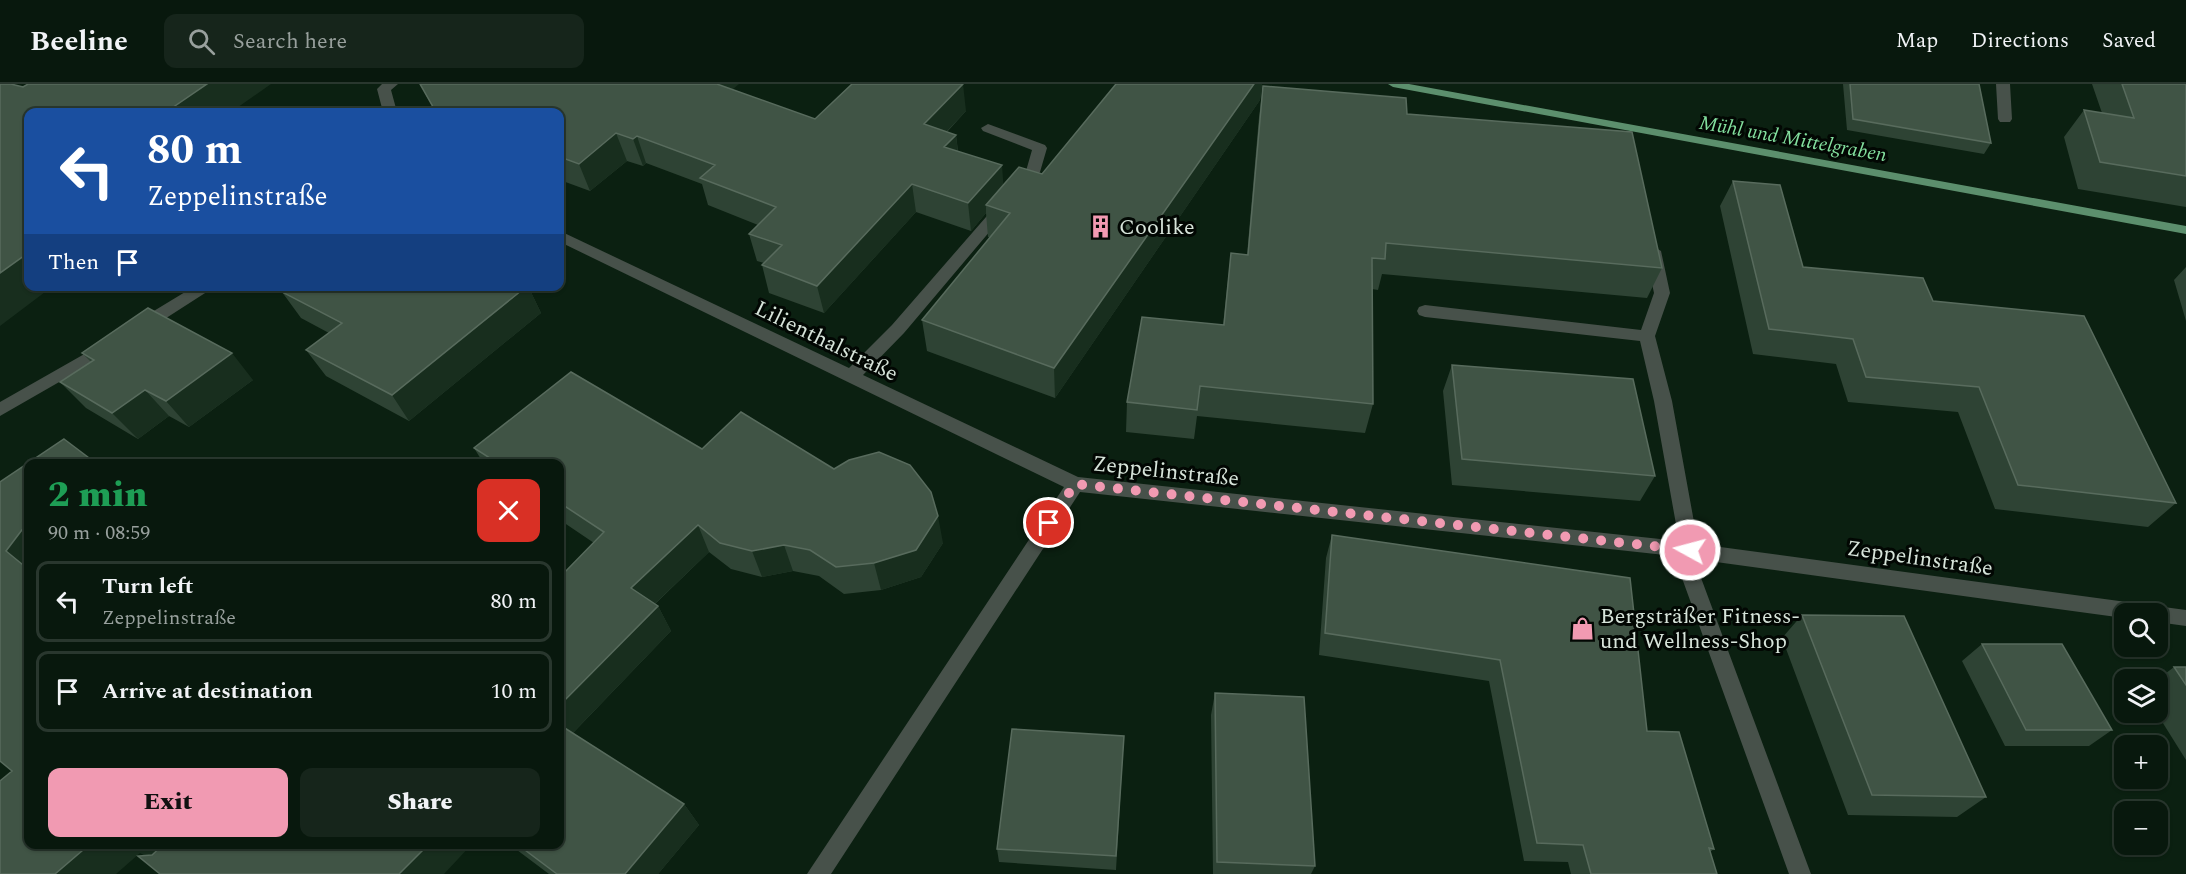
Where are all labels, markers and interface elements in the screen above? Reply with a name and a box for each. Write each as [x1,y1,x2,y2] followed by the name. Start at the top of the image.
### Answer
[164,14,584,68] search box
[30,20,128,63] text: Beeline
[185,25,218,58] icon: search
[233,25,347,58] text: Search here
[1896,25,1938,57] text: Map
[1971,25,2069,57] text: Directions
[2102,25,2156,57] text: Saved
[1697,108,1889,170] water label: Mühl und Mittelgraben
[147,119,242,182] text: 80 m
[48,132,126,210] icon: left
[147,176,328,218] text: Zeppelinstraße
[1119,211,1195,244] place label: Coolike
[1088,213,1114,239] building icon: Coolike
[48,246,99,279] text: Then
[111,246,144,279] icon: arrive
[749,292,904,390] street label: Lilienthalstraße
[1091,447,1241,496] street label: Zeppelinstraße
[48,468,148,523] text: 2 min
[477,479,540,542] button: close
[1023,497,1074,548] pin
[1032,506,1065,539] icon: arrive
[48,518,150,548] text: 90 m · 08:59
[1658,518,1722,582] position arrow
[1845,532,1995,585] street label: Zeppelinstraße
[102,570,194,603] text: Turn left
[51,585,84,618] icon: left
[491,585,537,618] text: 80 m
[1600,600,1800,658] place label: Bergsträßer Fitness- und Wellness-Shop
[102,603,236,633] text: Zeppelinstraße
[2114,603,2168,855] map controls
[2114,603,2168,657] button: search
[1569,615,1595,641] shop icon: Bergsträßer Fitness- und Wellness-Shop
[2114,669,2168,723] button: layers
[51,675,84,708] icon: arrive
[102,675,313,708] text: Arrive at destination
[491,675,537,708] text: 10 m
[2114,735,2168,789] button: +
[48,768,288,837] button: Exit
[300,768,540,837] button: Share
[2114,801,2168,855] button: −

